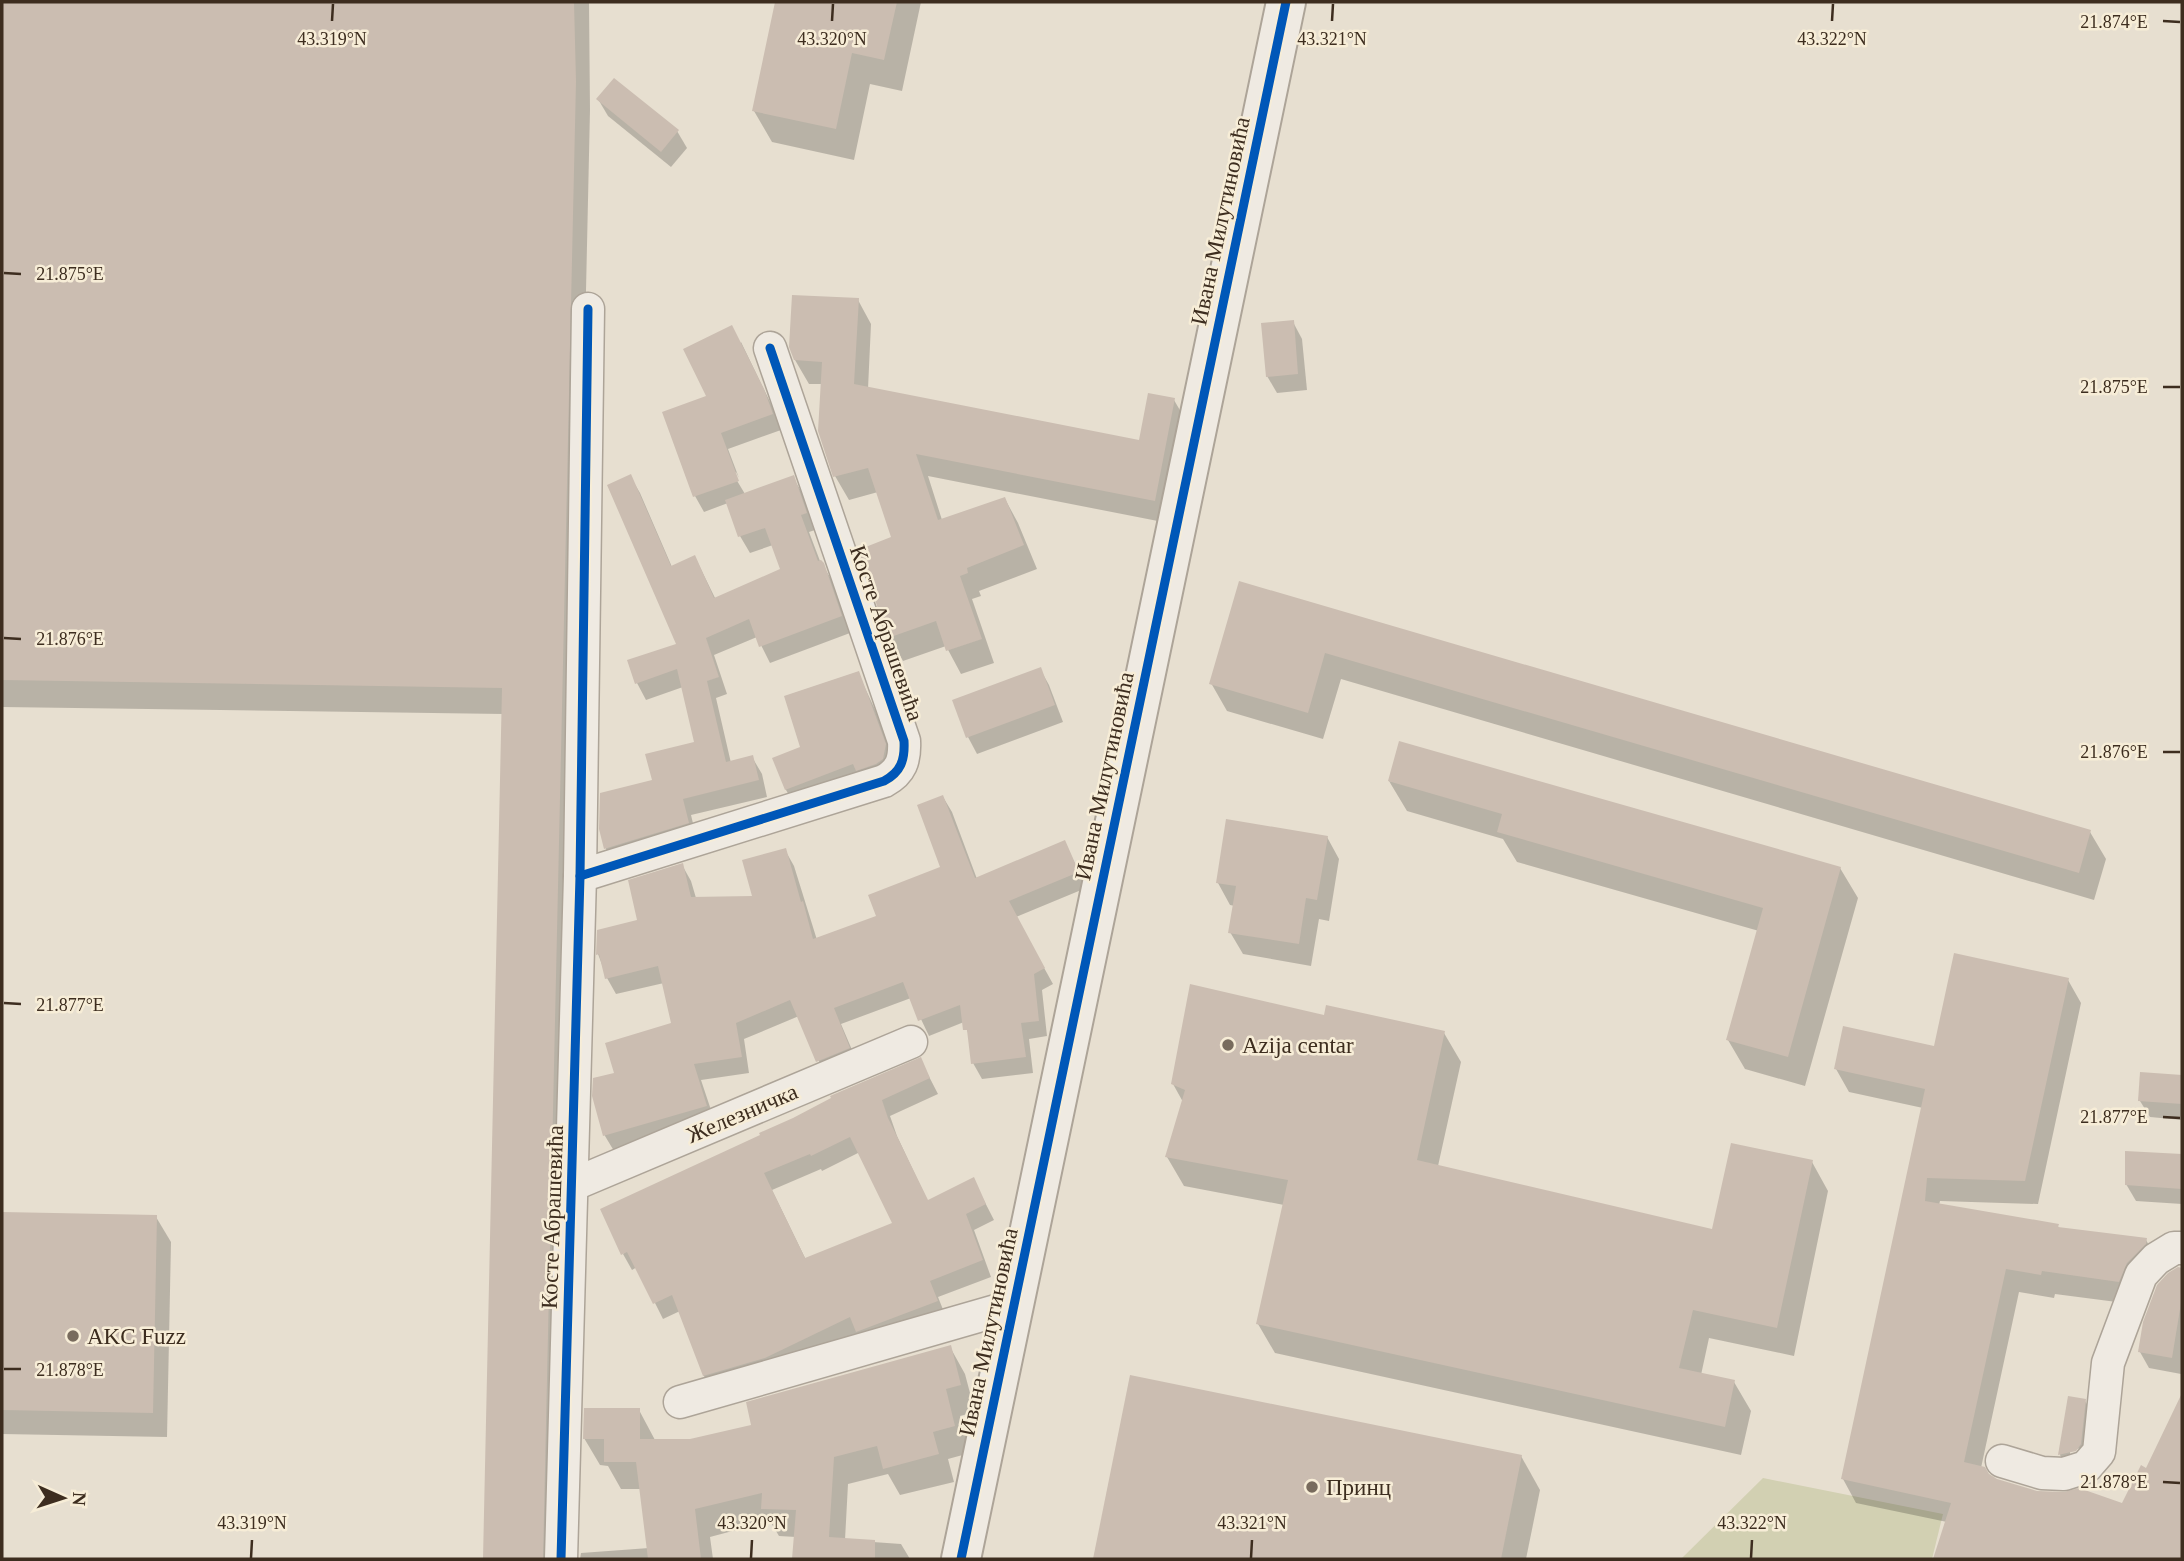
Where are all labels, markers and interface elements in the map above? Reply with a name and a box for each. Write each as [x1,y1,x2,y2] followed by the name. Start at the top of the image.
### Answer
[2080,12,2148,32] text: 21.874°E
[297,29,367,49] text: 43.319°N
[797,29,867,49] text: 43.320°N
[1297,29,1367,49] text: 43.321°N
[1797,29,1867,49] text: 43.322°N
[1186,115,1255,328] street label: Ивана Милутиновића
[36,264,104,284] text: 21.875°E
[2080,377,2148,397] text: 21.875°E
[845,542,928,724] street label: Косте Абрашевића
[36,629,104,649] text: 21.876°E
[1070,670,1139,883] street label: Ивана Милутиновића
[2080,742,2148,762] text: 21.876°E
[36,995,104,1015] text: 21.877°E
[1242,1033,1354,1058] place label: Azija centar
[1220,1037,1236,1053] marker: Azija centar
[683,1079,801,1148] street label: Железничка
[2080,1107,2148,1127] text: 21.877°E
[537,1125,568,1309] street label: Косте Абрашевића
[954,1226,1023,1439] street label: Ивана Милутиновића
[87,1324,186,1349] place label: AKC Fuzz
[65,1328,81,1344] marker: AKC Fuzz
[36,1360,104,1380] text: 21.878°E
[28,1463,98,1533] north arrow
[2080,1472,2148,1492] text: 21.878°E
[1326,1475,1391,1500] place label: Принц
[1304,1479,1320,1495] marker: Принц
[69,1491,90,1507] text: N
[217,1513,287,1533] text: 43.319°N
[717,1513,787,1533] text: 43.320°N
[1217,1513,1287,1533] text: 43.321°N
[1717,1513,1787,1533] text: 43.322°N

